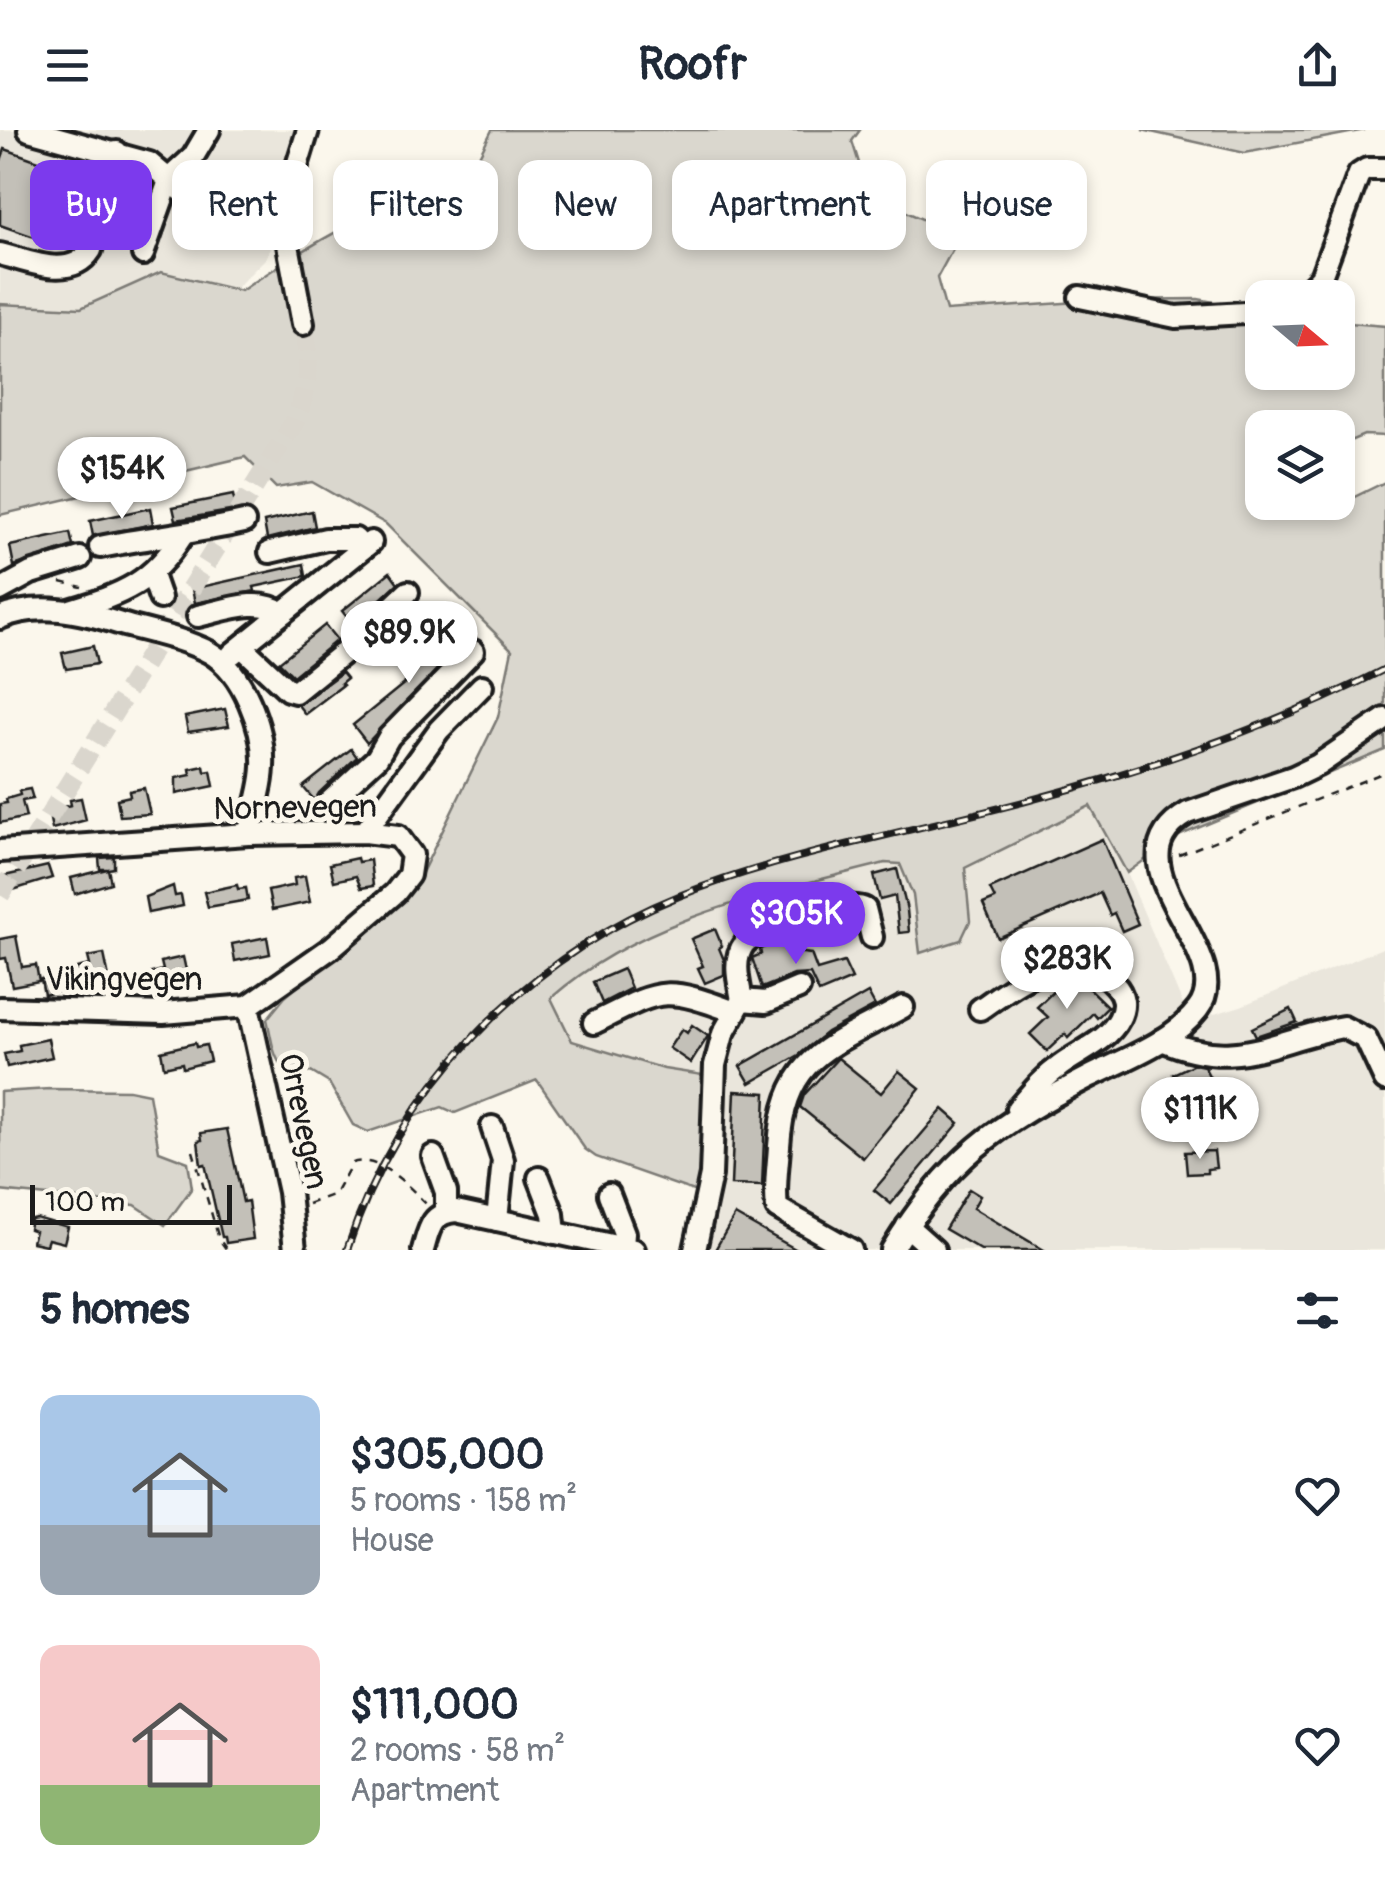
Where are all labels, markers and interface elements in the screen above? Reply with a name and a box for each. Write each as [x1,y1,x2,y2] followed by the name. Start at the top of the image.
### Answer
[638,37,747,93] text: Roofr
[40,38,95,93] icon: menu
[1290,38,1345,93] icon: share
[30,160,152,250] chip: Buy
[172,160,313,250] chip: Rent
[333,160,498,250] chip: Filters
[518,160,652,250] chip: New
[672,160,906,250] chip: Apartment
[926,160,1087,250] chip: House
[1245,280,1355,390] north arrow
[1245,280,1355,520] map controls
[1245,410,1355,520] button: layers
[52,437,192,522] pin: $154K
[79,449,165,489] text: $154K
[328,601,490,686] pin: $89.9K
[363,613,455,653] text: $89.9K
[213,787,377,829] street label: Nornevegen
[726,882,866,967] pin: $305K
[749,894,843,934] text: $305K
[997,927,1137,1012] pin: $283K
[1023,939,1111,979] text: $283K
[45,960,203,1000] street label: Vikingvegen
[269,1050,337,1193] street label: Orrevegen
[1130,1077,1270,1162] pin: $111K
[1163,1089,1237,1129] text: $111K
[30,1180,232,1224] scale bar
[45,1185,125,1220] text: 100 m
[1290,1283,1345,1338] icon: filters
[40,1284,190,1336] text: 5 homes
[350,1429,544,1481] text: $305,000
[120,1435,240,1555] icon: home
[1290,1468,1345,1523] icon: heart
[350,1481,577,1521] text: 5 rooms · 158 m²
[350,1521,434,1561] text: House
[350,1679,519,1731] text: $111,000
[120,1685,240,1805] icon: home
[1290,1718,1345,1773] icon: heart
[350,1731,565,1771] text: 2 rooms · 58 m²
[350,1771,499,1811] text: Apartment

